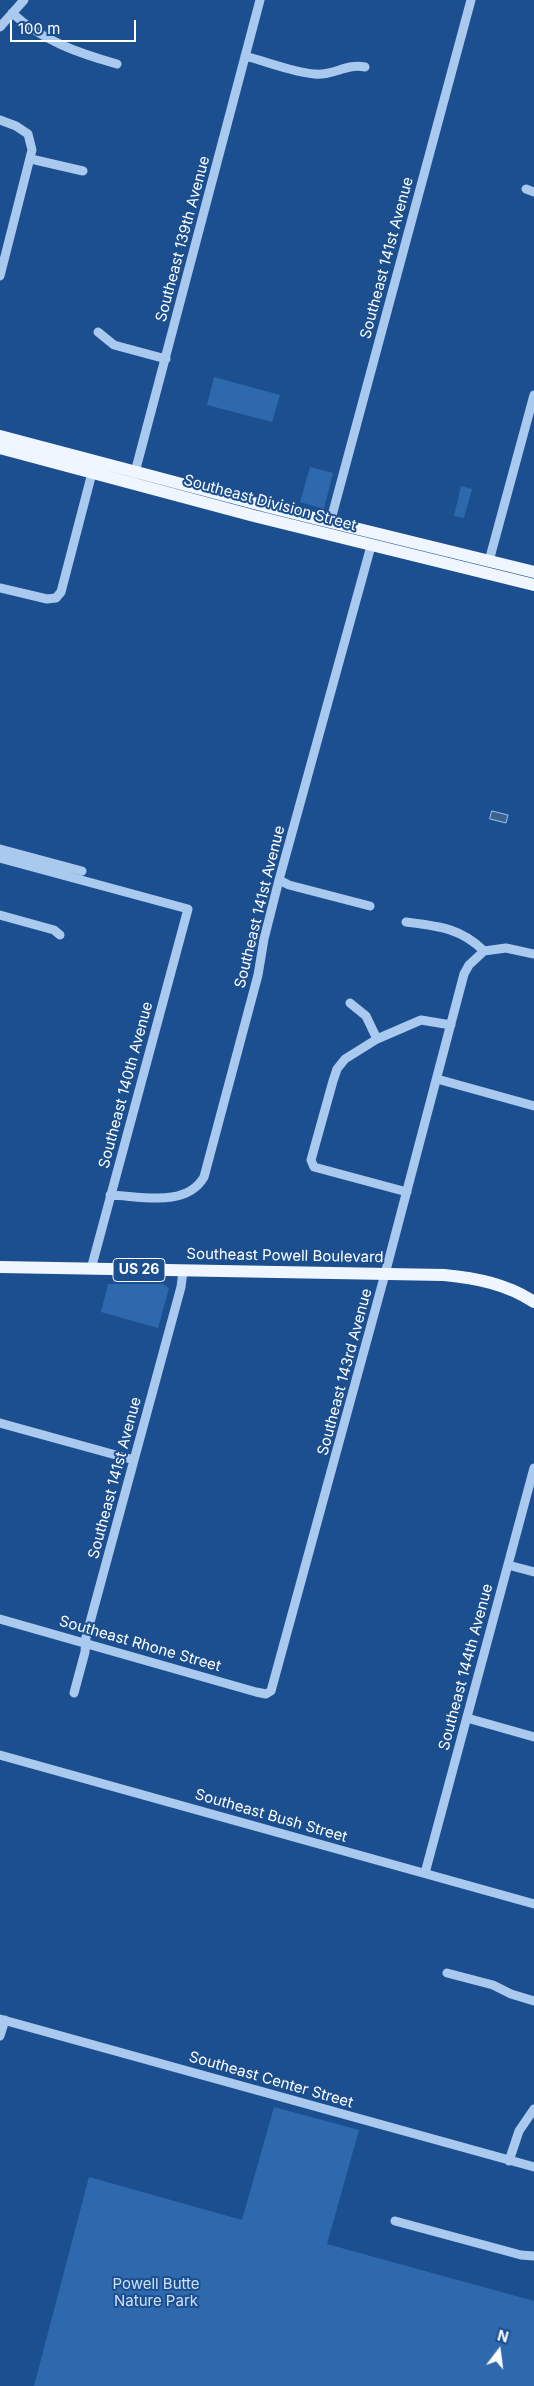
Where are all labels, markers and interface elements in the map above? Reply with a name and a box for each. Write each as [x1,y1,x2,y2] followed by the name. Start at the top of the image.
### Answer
[12,10,139,42] scale bar
[18,19,60,38] text: 100 m
[152,154,214,324] street label: Southeast 139th Avenue
[357,175,417,341] street label: Southeast 141st Avenue
[182,471,358,535] street label: Southeast Division Street
[231,824,289,990] street label: Southeast 141st Avenue
[95,1000,157,1170] street label: Southeast 140th Avenue
[186,1245,384,1267] street label: Southeast Powell Boulevard
[113,1258,165,1282] road number: US 26
[314,1287,376,1457] street label: Southeast 143rd Avenue
[85,1395,145,1561] street label: Southeast 141st Avenue
[435,1582,497,1752] street label: Southeast 144th Avenue
[57,1612,223,1676] street label: Southeast Rhone Street
[193,1786,349,1846] street label: Southeast Bush Street
[187,2048,355,2112] street label: Southeast Center Street
[112,2275,200,2310] park label: Powell Butte Nature Park
[474,2326,524,2376] north arrow
[496,2326,510,2346] text: N

